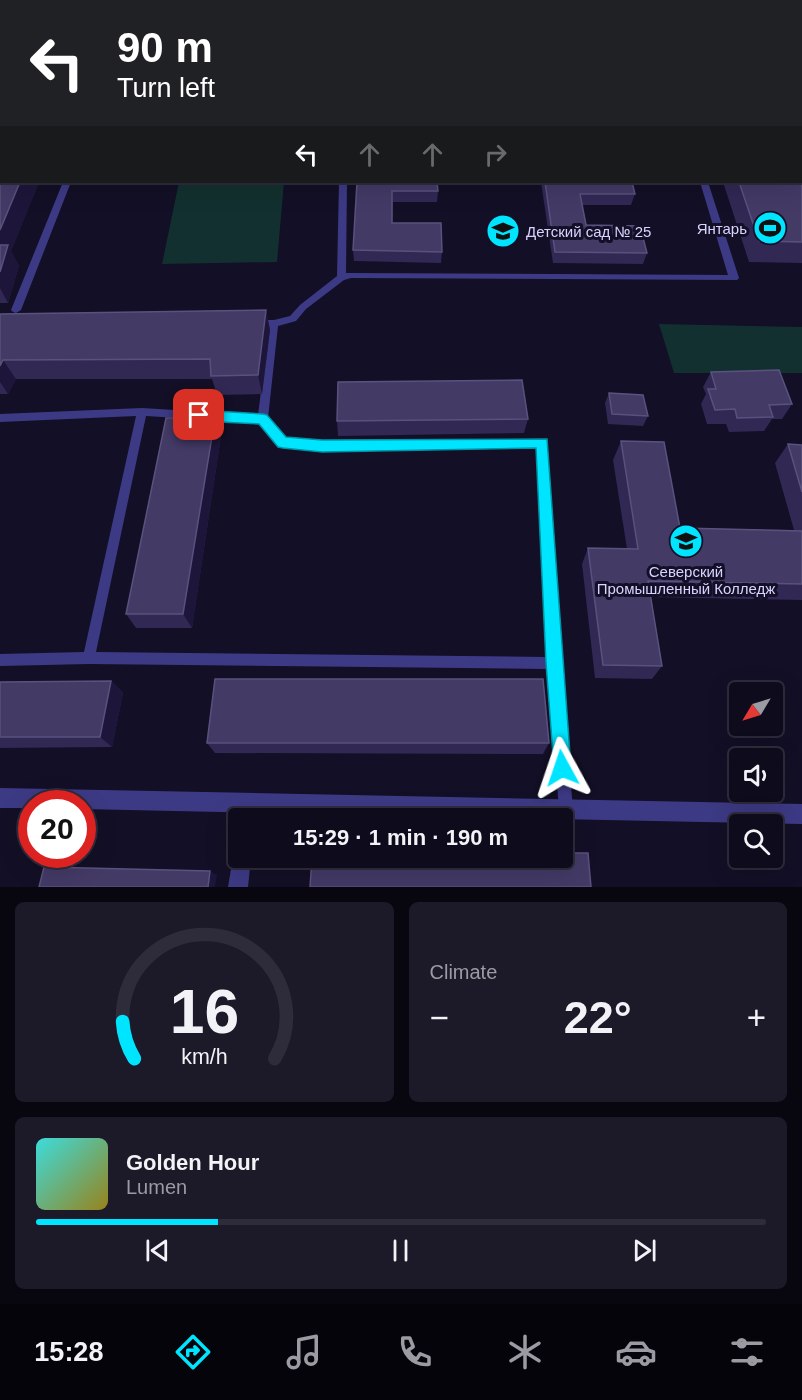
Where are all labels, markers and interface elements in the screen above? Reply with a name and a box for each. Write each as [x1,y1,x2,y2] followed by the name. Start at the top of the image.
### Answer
[18,24,96,102] icon: left
[117,24,213,71] text: 90 m
[117,73,215,103] text: Turn left
[290,138,323,171] icon: left
[353,138,386,171] icon: ahead
[416,138,449,171] icon: ahead
[479,138,512,171] icon: right
[752,210,788,246] sports icon: Янтарь
[485,213,521,249] school or university icon: Детский сад № 25
[697,220,747,237] place label: Янтарь
[526,223,651,240] place label: Детский сад № 25
[173,389,224,440] pin
[182,398,215,431] icon: arrive
[668,523,704,559] school or university icon: Северский Промышленный Колледж
[597,563,775,597] place label: Северский Промышленный Колледж
[729,682,783,736] north arrow
[729,682,783,868] map controls
[530,736,594,800] position arrow
[729,748,783,802] button: sound
[18,790,96,868] speed limit sign: 20
[729,814,783,868] button: search
[293,825,508,850] text: 15:29 · 1 min · 190 m
[430,961,497,983] text: Climate
[170,977,239,1046] text: 16
[564,992,632,1043] text: 22°
[430,999,449,1036] text: −
[747,999,766,1036] text: +
[181,1045,227,1069] text: km/h
[126,1150,259,1175] text: Golden Hour
[126,1176,187,1198] text: Lumen
[141,1234,174,1267] icon: previous
[384,1234,417,1267] icon: pause
[628,1234,661,1267] icon: next
[172,1331,214,1373] icon: directions
[283,1331,325,1373] icon: music
[394,1331,436,1373] icon: phone
[504,1331,546,1373] icon: climate
[615,1331,657,1373] icon: car
[726,1331,768,1373] icon: filters
[34,1337,103,1367] text: 15:28

